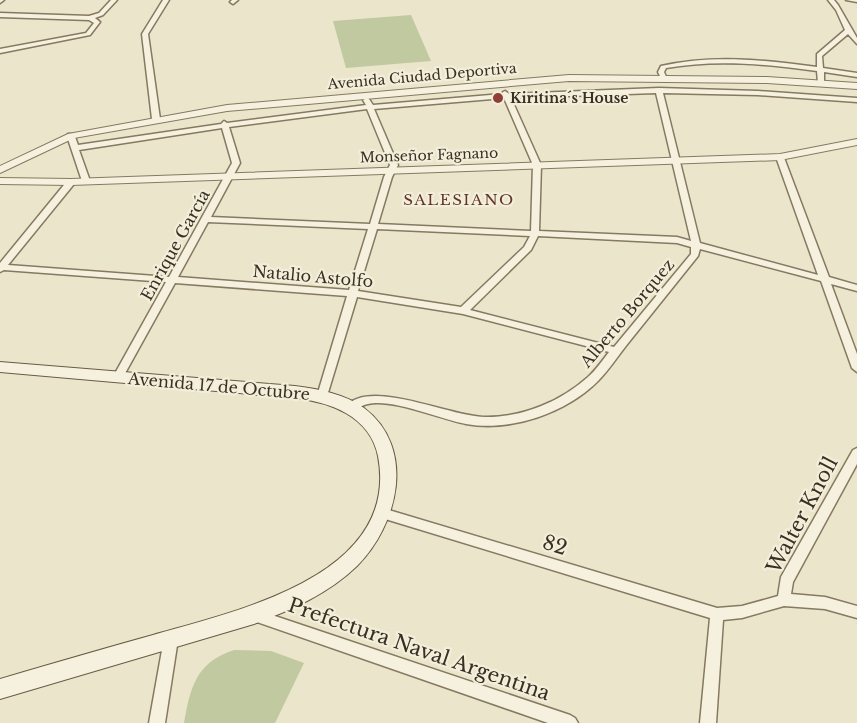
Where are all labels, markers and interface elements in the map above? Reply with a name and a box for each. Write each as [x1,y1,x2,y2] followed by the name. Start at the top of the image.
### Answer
[326,59,518,93] street label: Avenida Ciudad Deportiva
[510,89,628,107] place label: Kiritina´s House
[491,91,505,105] marker: Kiritina´s House
[360,144,498,166] street label: Monseñor Fagnano
[136,186,214,304] street label: Enrique García
[403,190,515,209] district label: SALESIANO
[575,255,678,372] street label: Alberto Borquez
[252,261,374,291] street label: Natalio Astolfo
[126,368,311,404] street label: Avenida 17 de Octubre
[761,453,843,578] street label: Walter Knoll
[540,530,570,560] street label: 82
[285,593,554,706] street label: Prefectura Naval Argentina

